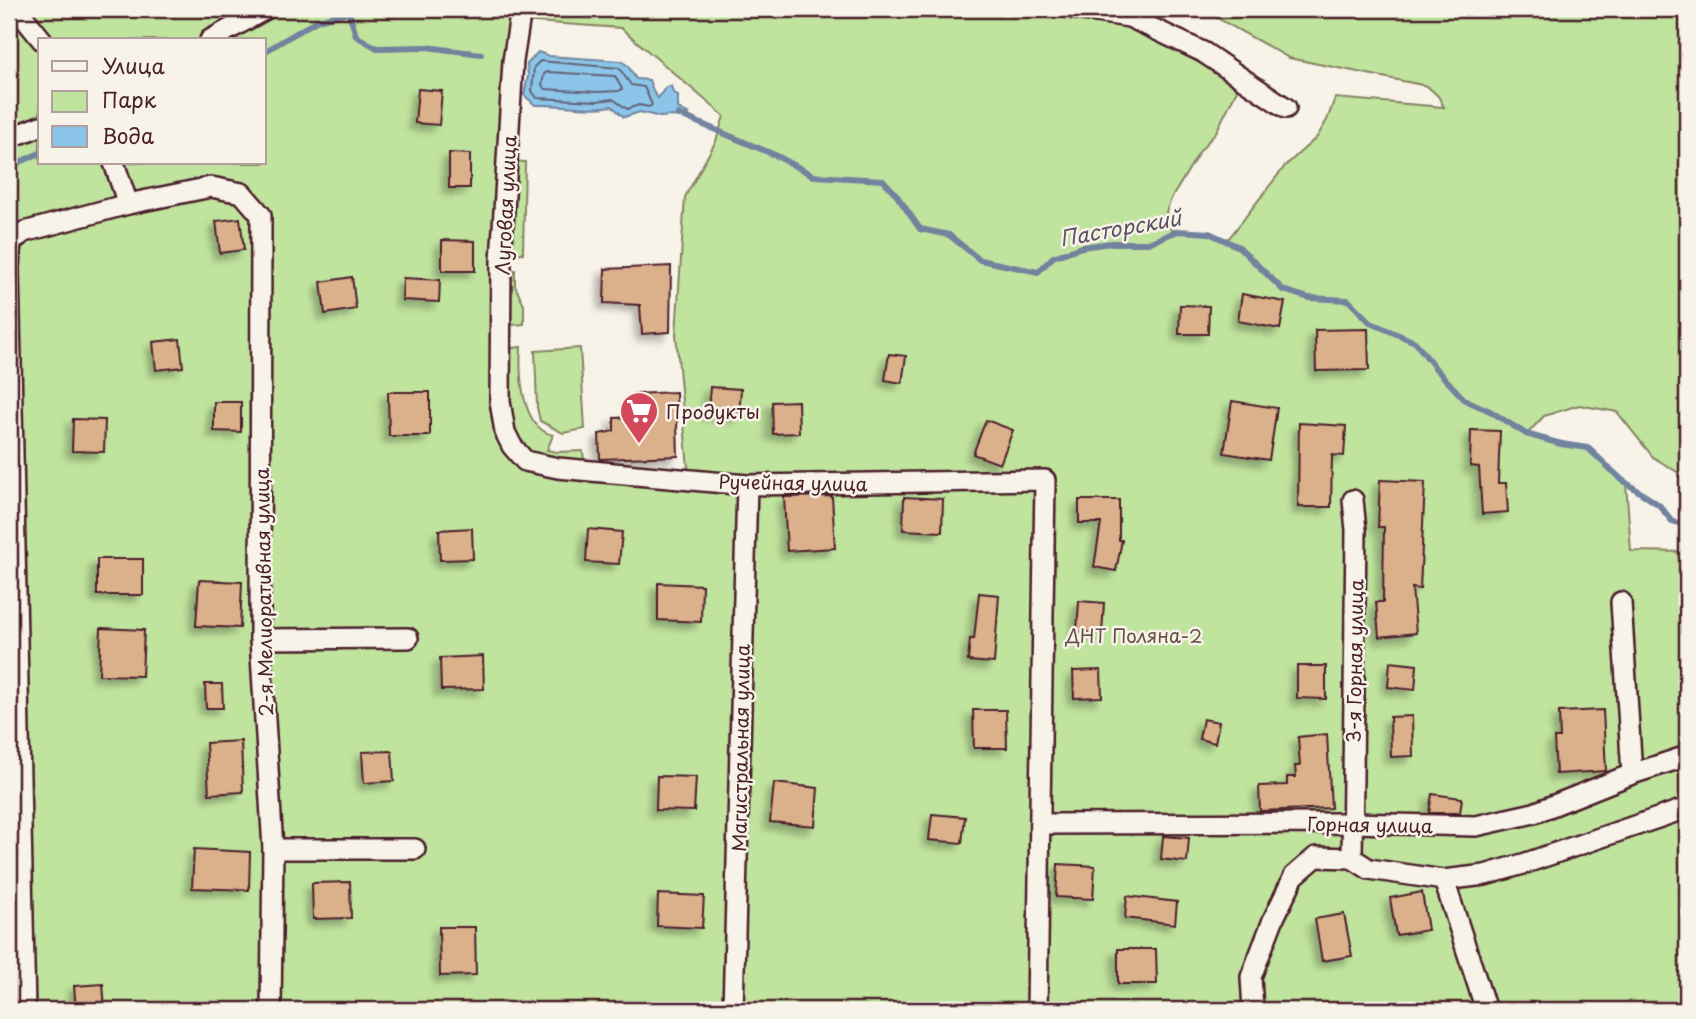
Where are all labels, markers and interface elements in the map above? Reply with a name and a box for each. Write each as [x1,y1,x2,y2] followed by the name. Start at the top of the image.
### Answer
[38,38,266,164] legend
[102,49,165,81] text: Улица
[102,83,157,115] text: Парк
[102,119,154,151] text: Вода
[487,134,523,275] street label: Луговая улица
[1057,200,1186,253] water label: Пасторский
[618,390,660,445] supermarket icon: Продукты
[666,397,760,425] place label: Продукты
[247,467,279,717] street label: 2-я Мелиоративная улица
[718,467,868,497] street label: Ручейная улица
[1339,579,1369,743] street label: 3-я Горная улица
[1065,621,1202,649] park label: ДНТ Поляна-2
[724,644,756,852] street label: Магистральная улица
[1307,809,1433,839] street label: Горная улица

